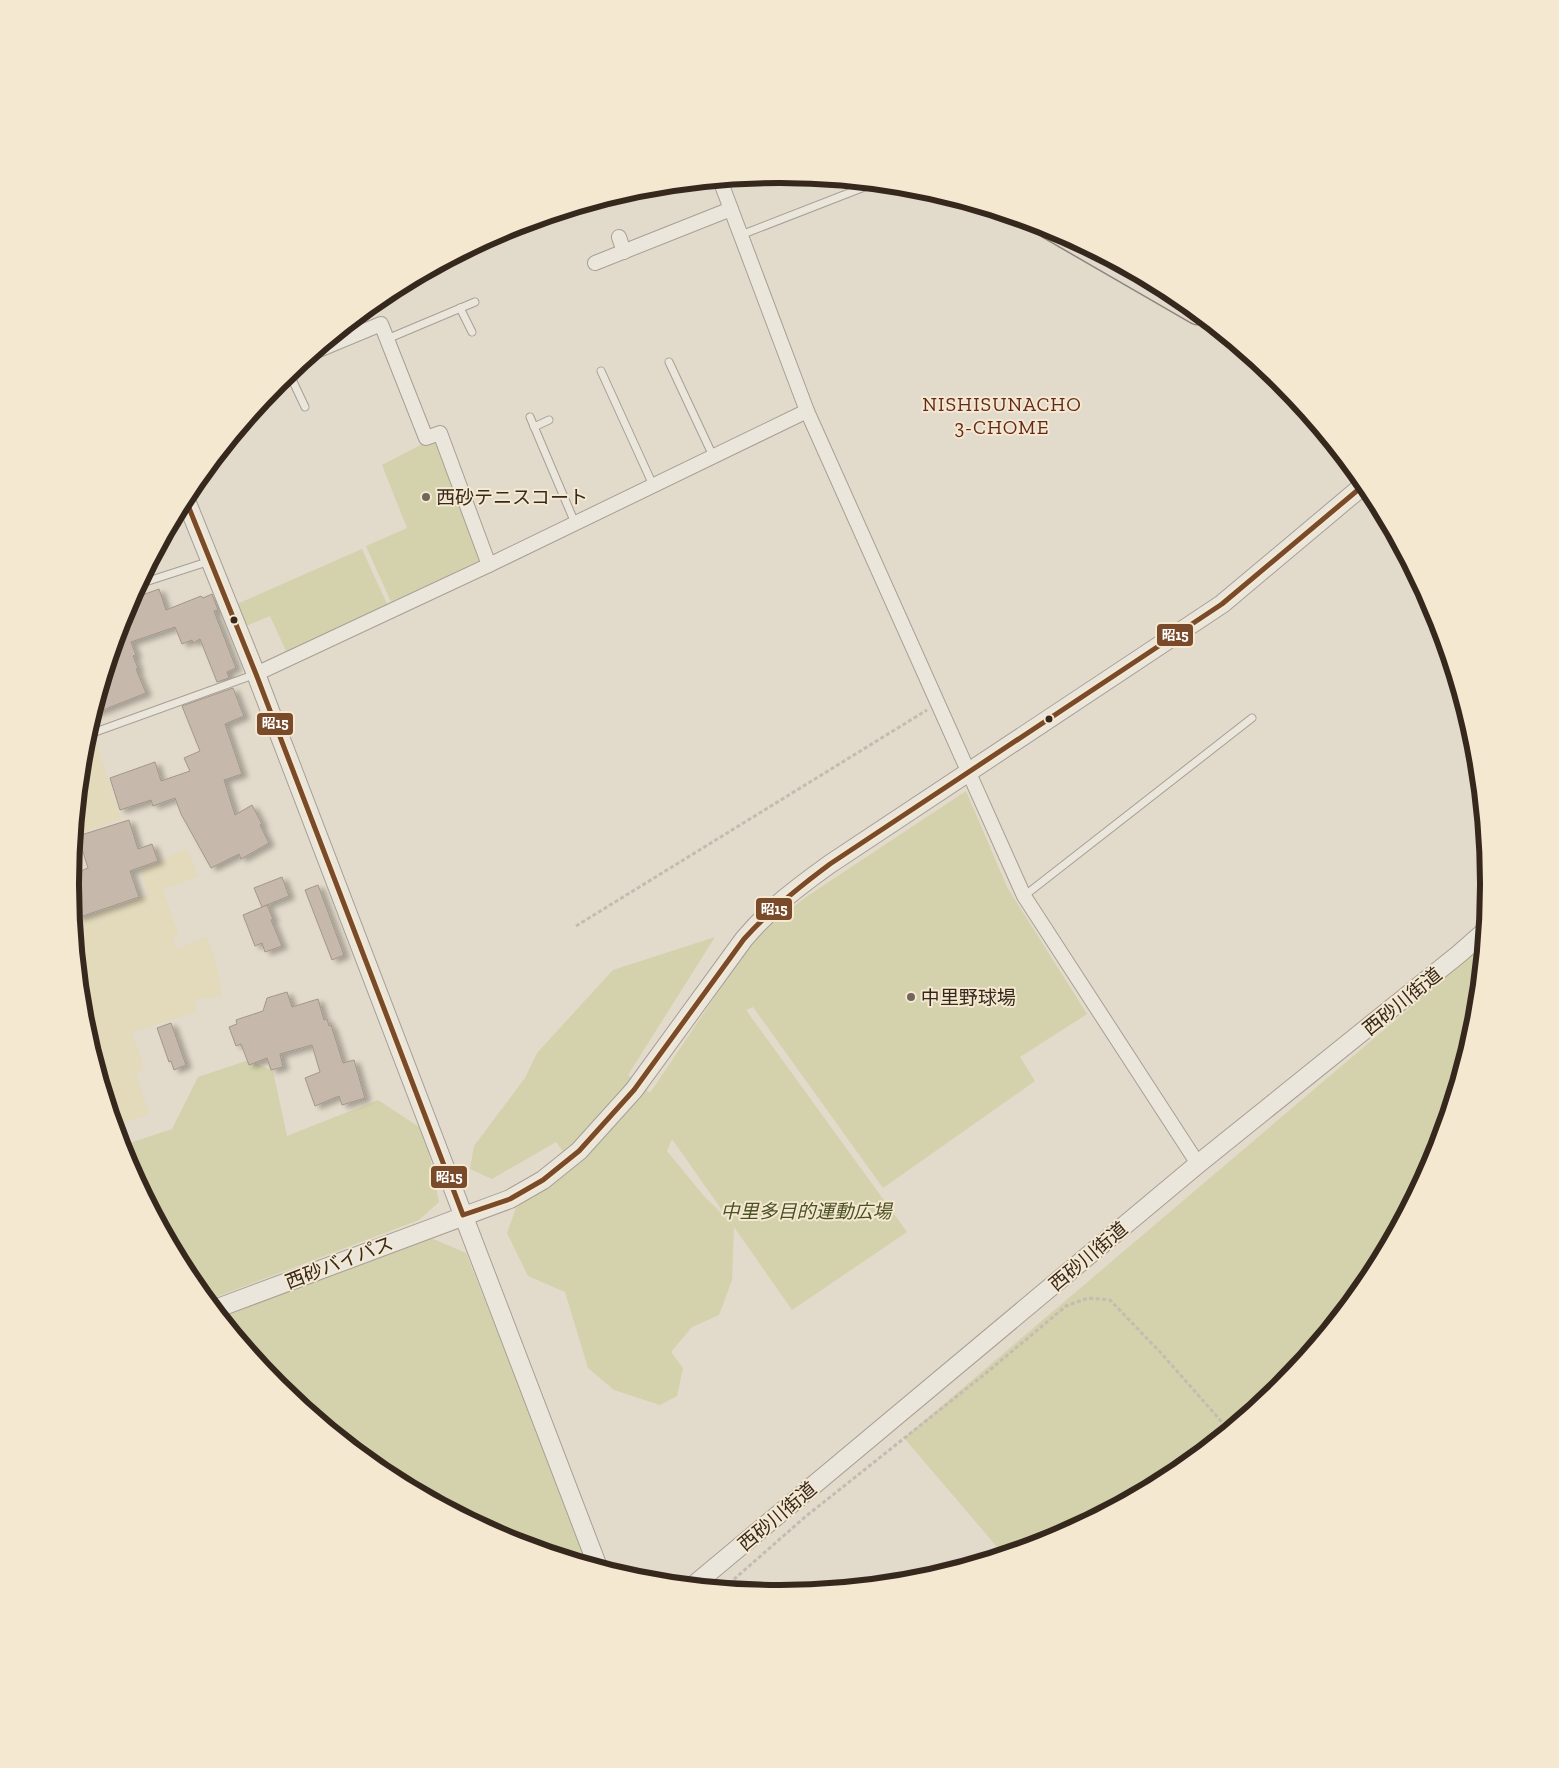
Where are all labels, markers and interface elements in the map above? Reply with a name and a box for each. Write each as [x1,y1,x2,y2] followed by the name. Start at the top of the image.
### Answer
[922,392,1082,439] district label: NISHISUNACHO 3-CHOME
[436,486,588,509] place label: 西砂テニスコート
[420,491,432,503] marker: 西砂テニスコート
[229,615,239,625] unlabelled marker
[1156,623,1194,647] line badge: 昭15
[1162,627,1188,644] text: 昭15
[256,712,294,736] line badge: 昭15
[1044,714,1054,724] unlabelled marker
[262,715,288,732] text: 昭15
[755,897,793,921] line badge: 昭15
[761,901,787,918] text: 昭15
[1358,963,1446,1040] street label: 西砂川街道
[921,986,1016,1009] place label: 中里野球場
[905,991,917,1003] marker: 中里野球場
[430,1165,468,1189] line badge: 昭15
[436,1169,462,1186] text: 昭15
[720,1200,893,1223] park label: 中里多目的運動広場
[1045,1217,1132,1296] street label: 西砂川街道
[282,1231,396,1294] street label: 西砂バイパス
[734,1477,821,1556] street label: 西砂川街道

